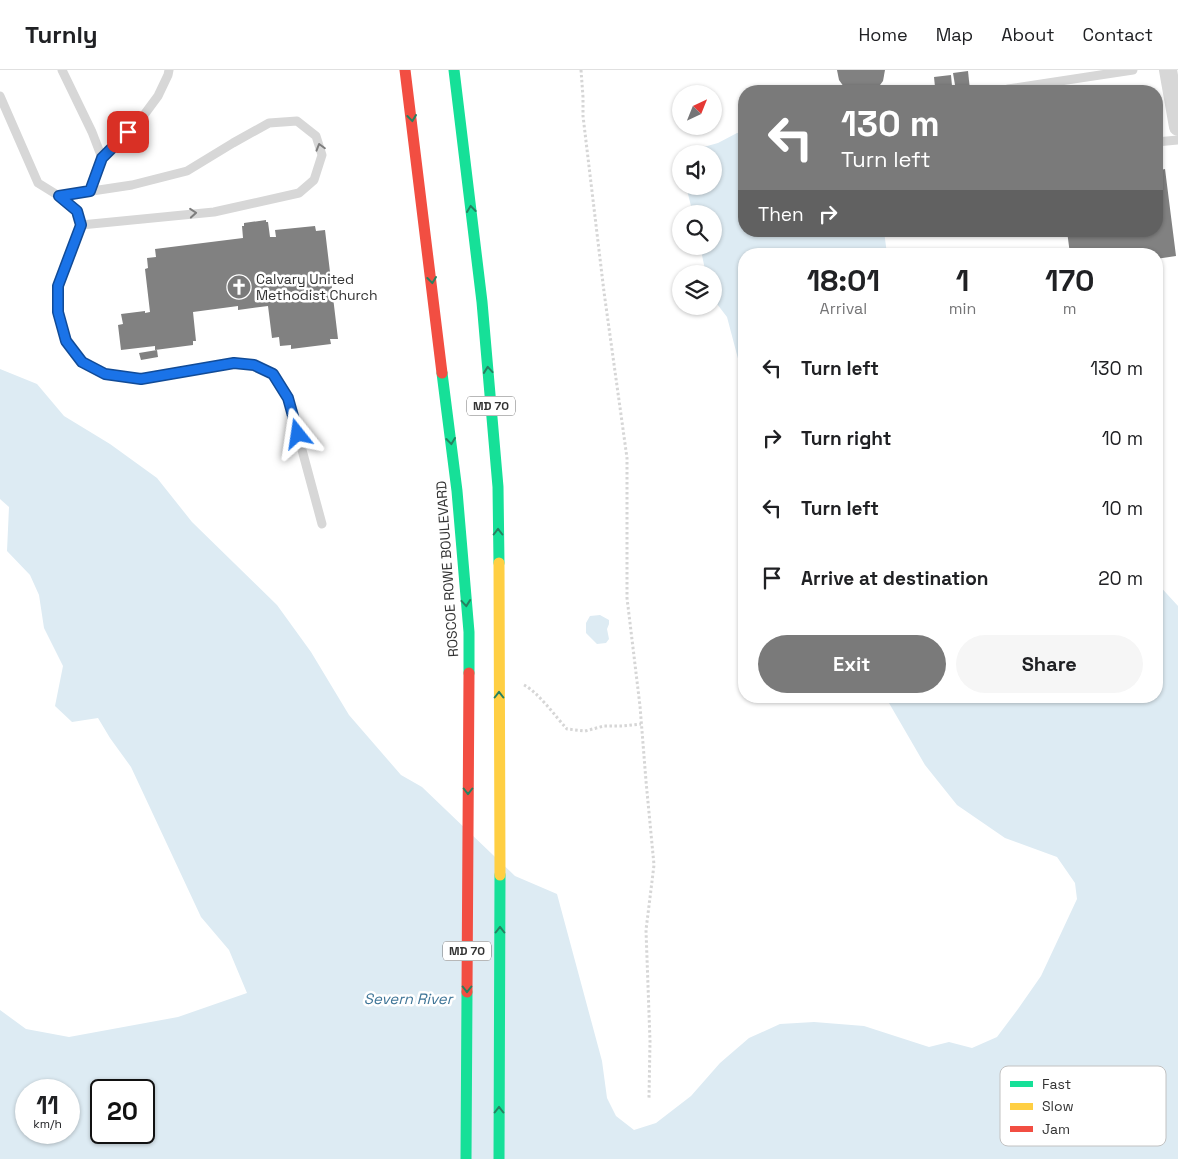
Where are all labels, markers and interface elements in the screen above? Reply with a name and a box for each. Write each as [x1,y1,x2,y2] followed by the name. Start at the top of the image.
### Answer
[25,19,98,50] text: Turnly
[859,23,908,46] text: Home
[936,23,973,46] text: Map
[1001,23,1055,46] text: About
[1083,23,1153,46] text: Contact
[672,85,722,135] north arrow
[672,85,722,315] map controls
[841,102,940,146] text: 130 m
[758,105,823,170] icon: left
[107,111,149,153] pin
[406,115,417,123] one-way arrow
[114,118,142,146] icon: arrive
[315,143,325,152] one-way arrow
[672,145,722,195] button: sound
[841,145,931,173] text: Turn left
[814,200,842,228] icon: right
[758,202,804,227] text: Then
[466,204,477,212] one-way arrow
[672,205,722,255] button: search
[190,208,198,219] one-way arrow
[807,261,880,300] text: 18:01
[956,261,969,300] text: 1
[1045,261,1094,300] text: 170
[672,265,722,315] button: layers
[256,270,378,304] place label: Calvary United Methodist Church
[226,274,252,300] church icon: Calvary United Methodist Church
[426,275,436,284] one-way arrow
[820,298,867,319] text: Arrival
[949,298,976,319] text: min
[1063,298,1077,319] text: m
[758,354,786,382] icon: left
[801,356,879,381] text: Turn left
[1090,356,1143,381] text: 130 m
[483,366,494,374] one-way arrow
[467,396,515,416] road number: MD 70
[271,407,323,459] position arrow
[758,424,786,452] icon: right
[801,426,891,451] text: Turn right
[1102,426,1143,451] text: 10 m
[445,437,456,445] one-way arrow
[432,480,462,658] street label: ROSCOE ROWE BOULEVARD
[758,494,786,522] icon: left
[801,496,879,521] text: Turn left
[1102,496,1143,521] text: 10 m
[493,528,503,536] one-way arrow
[758,564,786,592] icon: arrive
[801,566,989,591] text: Arrive at destination
[1098,566,1143,591] text: 20 m
[461,599,472,607] one-way arrow
[758,635,946,693] button: Exit
[956,635,1143,693] button: Share
[494,690,504,698] one-way arrow
[463,788,473,796] one-way arrow
[495,926,505,934] one-way arrow
[443,941,491,960] road number: MD 70
[462,986,472,993] one-way arrow
[364,989,454,1008] water label: Severn River
[1000,1066,1166,1146] legend
[1042,1075,1071,1093] text: Fast
[90,1079,155,1144] speed limit sign: 20
[36,1089,59,1121] text: 11
[1042,1097,1074,1115] text: Slow
[494,1106,504,1114] one-way arrow
[33,1116,62,1132] text: km/h
[1042,1120,1070,1138] text: Jam

